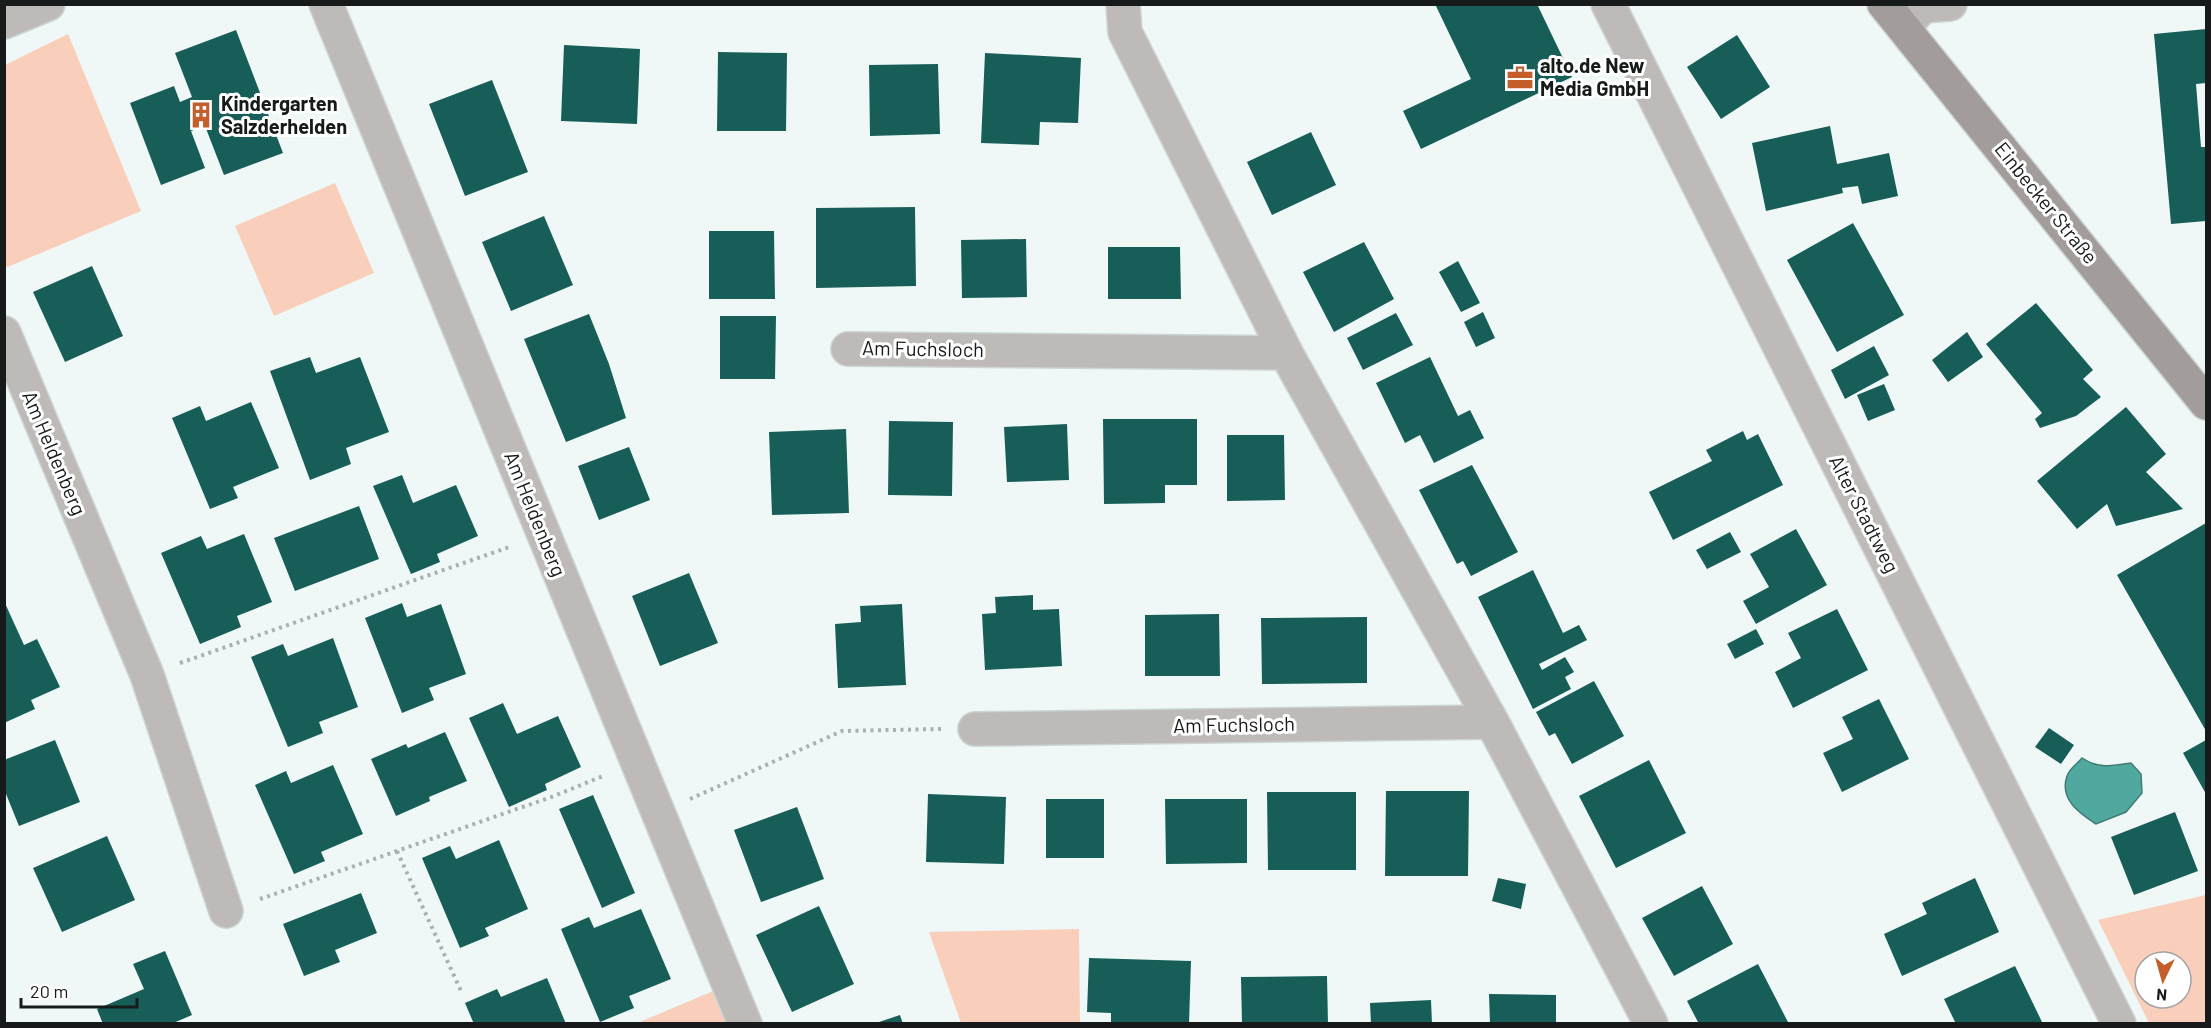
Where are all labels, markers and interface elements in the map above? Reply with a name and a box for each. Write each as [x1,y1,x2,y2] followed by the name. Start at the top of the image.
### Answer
[1540,53,1649,100] place label: alto.de New Media GmbH
[1505,63,1535,93] office icon: alto.de New Media GmbH
[221,91,347,138] place label: Kindergarten Salzderhelden
[186,100,216,130] building icon: Kindergarten Salzderhelden
[1990,137,2103,268] street label: Einbecker Straße
[862,335,984,361] street label: Am Fuchsloch
[18,387,92,518] street label: Am Heldenberg
[500,448,572,580] street label: Am Heldenberg
[1825,451,1905,576] street label: Alter Stadtweg
[1173,711,1295,737] street label: Am Fuchsloch
[2133,950,2193,1010] north arrow
[21,971,136,1009] scale bar
[30,980,68,1002] text: 20 m
[2156,986,2168,1005] text: N

